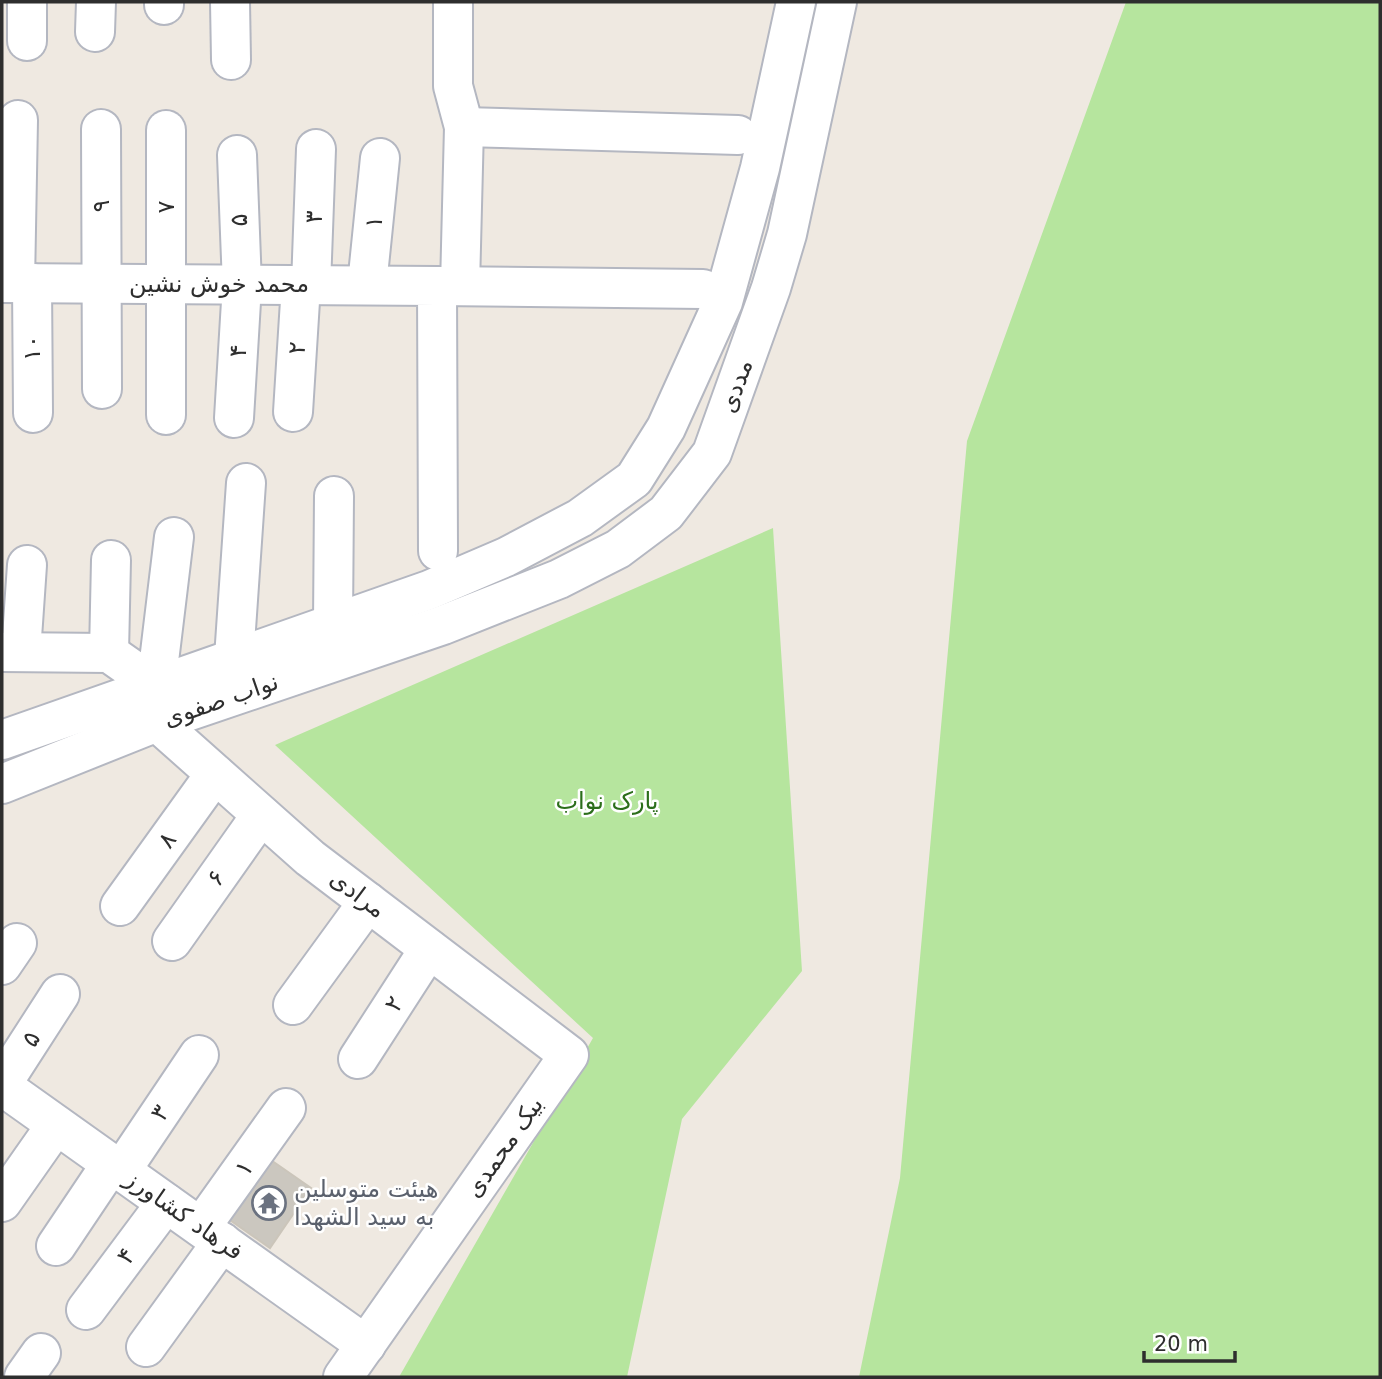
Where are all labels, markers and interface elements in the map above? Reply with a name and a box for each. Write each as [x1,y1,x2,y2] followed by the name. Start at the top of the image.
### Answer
[87,200,115,212] street label: ۹
[152,200,180,213] street label: ۷
[300,210,328,224] street label: ۳
[225,213,253,227] street label: ۵
[359,214,389,230] street label: ۱
[129,270,309,298] street label: محمد خوش نشین
[18,335,46,361] street label: ۱۰
[283,341,311,355] street label: ۲
[224,344,252,358] street label: ۴
[713,355,759,417] street label: مددی
[160,667,282,733] street label: نواب صفوی
[555,787,659,815] park label: پارک نواب
[152,826,182,853] street label: ۸
[325,864,391,924] street label: مرادی
[201,865,231,891] street label: ۶
[379,991,409,1017] street label: ۲
[16,1026,46,1052] street label: ۵
[459,1091,549,1203] street label: بیک محمدی
[145,1100,175,1126] street label: ۳
[229,1155,259,1181] street label: ۱
[119,1163,249,1266] street label: فرهاد کشاورز
[294,1175,438,1231] place label: هیئت متوسلین به سید الشهدا
[250,1184,288,1222] temple icon: هیئت متوسلین به سید الشهدا
[111,1242,141,1270] street label: ۴
[1144,1320,1235,1364] scale bar
[1154,1332,1208,1356] text: 20 m

